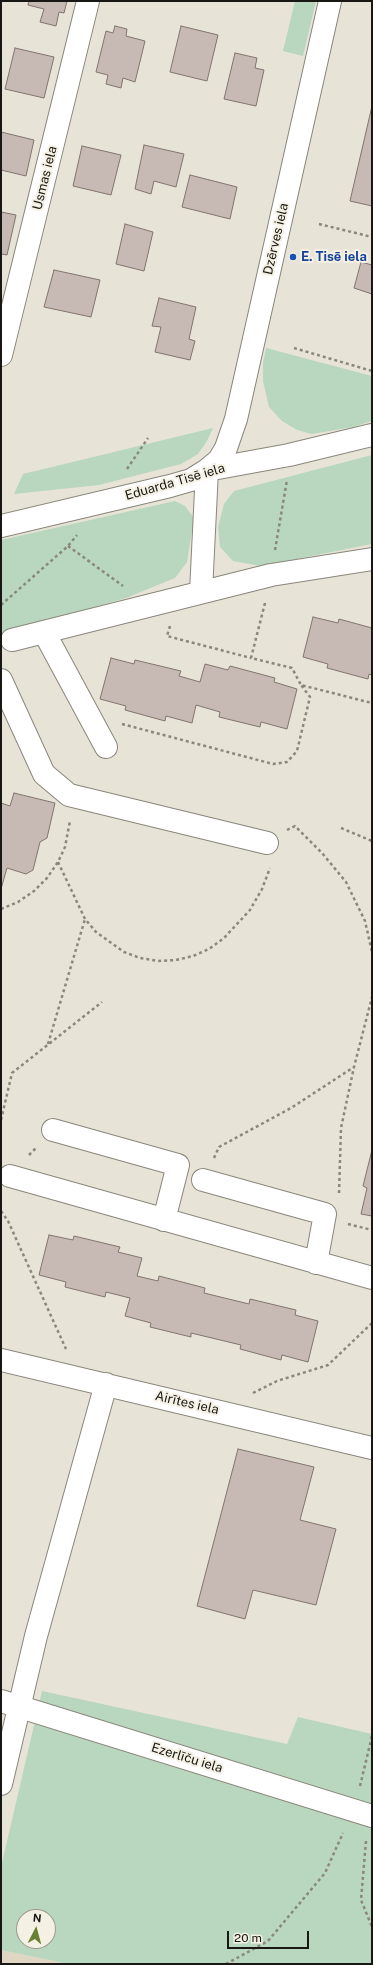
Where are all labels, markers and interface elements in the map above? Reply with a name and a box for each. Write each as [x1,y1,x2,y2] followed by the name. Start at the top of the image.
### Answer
[30,144,60,212] street label: Usmas iela
[260,202,292,276] street label: Dzērves iela
[301,249,367,265] place label: E. Tisē iela
[288,252,298,262] marker: E. Tisē iela
[123,460,227,504] street label: Eduarda Tisē iela
[154,1388,220,1418] street label: Airītes iela
[149,1740,225,1776] street label: Ezerlīču iela
[16,1909,56,1949] north arrow
[32,1912,42,1924] text: N
[229,1923,311,1949] scale bar
[234,1931,262,1945] text: 20 m

